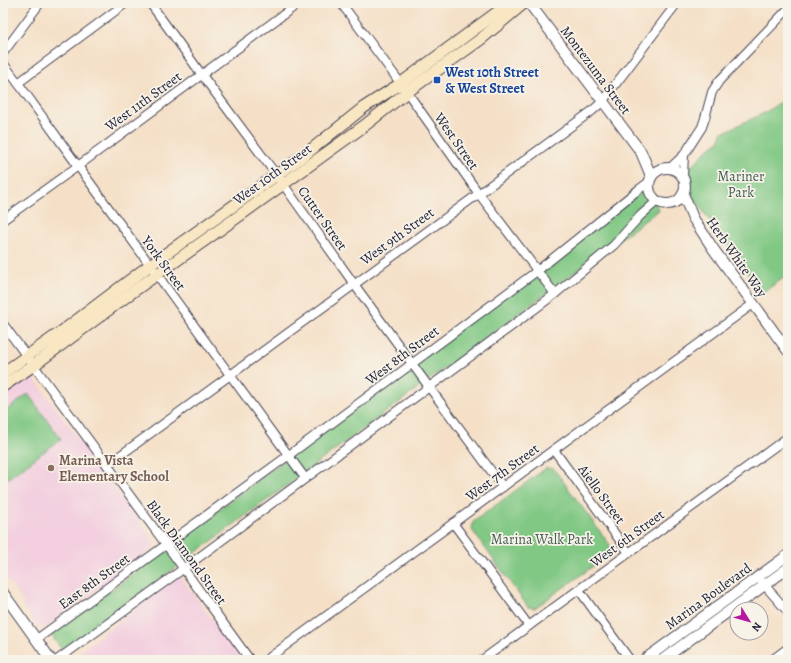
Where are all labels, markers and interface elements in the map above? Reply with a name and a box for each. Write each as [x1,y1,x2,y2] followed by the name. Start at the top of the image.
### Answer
[556,22,635,119] street label: Montezuma Street
[444,63,539,98] place label: West 10th Street & West Street
[100,67,186,136] street label: West 11th Street
[432,75,442,85] marker: West 10th Street & West Street
[429,108,483,174] street label: West Street
[228,139,316,210] street label: West 10th Street
[718,167,765,202] park label: Mariner Park
[293,182,352,255] street label: Cutter Street
[356,203,438,270] street label: West 9th Street
[702,213,772,302] street label: Herb White Way
[137,231,190,295] street label: York Street
[361,321,443,390] street label: West 8th Street
[461,439,543,506] street label: West 7th Street
[59,451,169,486] place label: Marina Vista Elementary School
[573,460,630,528] street label: Aiello Street
[46,463,56,473] marker: Marina Vista Elementary School
[142,496,231,609] street label: Black Diamond Street
[586,505,668,572] street label: West 6th Street
[491,530,593,549] park label: Marina Walk Park
[55,549,134,614] street label: East 8th Street
[661,558,756,634] street label: Marina Boulevard
[729,601,769,641] north arrow
[748,619,765,634] text: N

